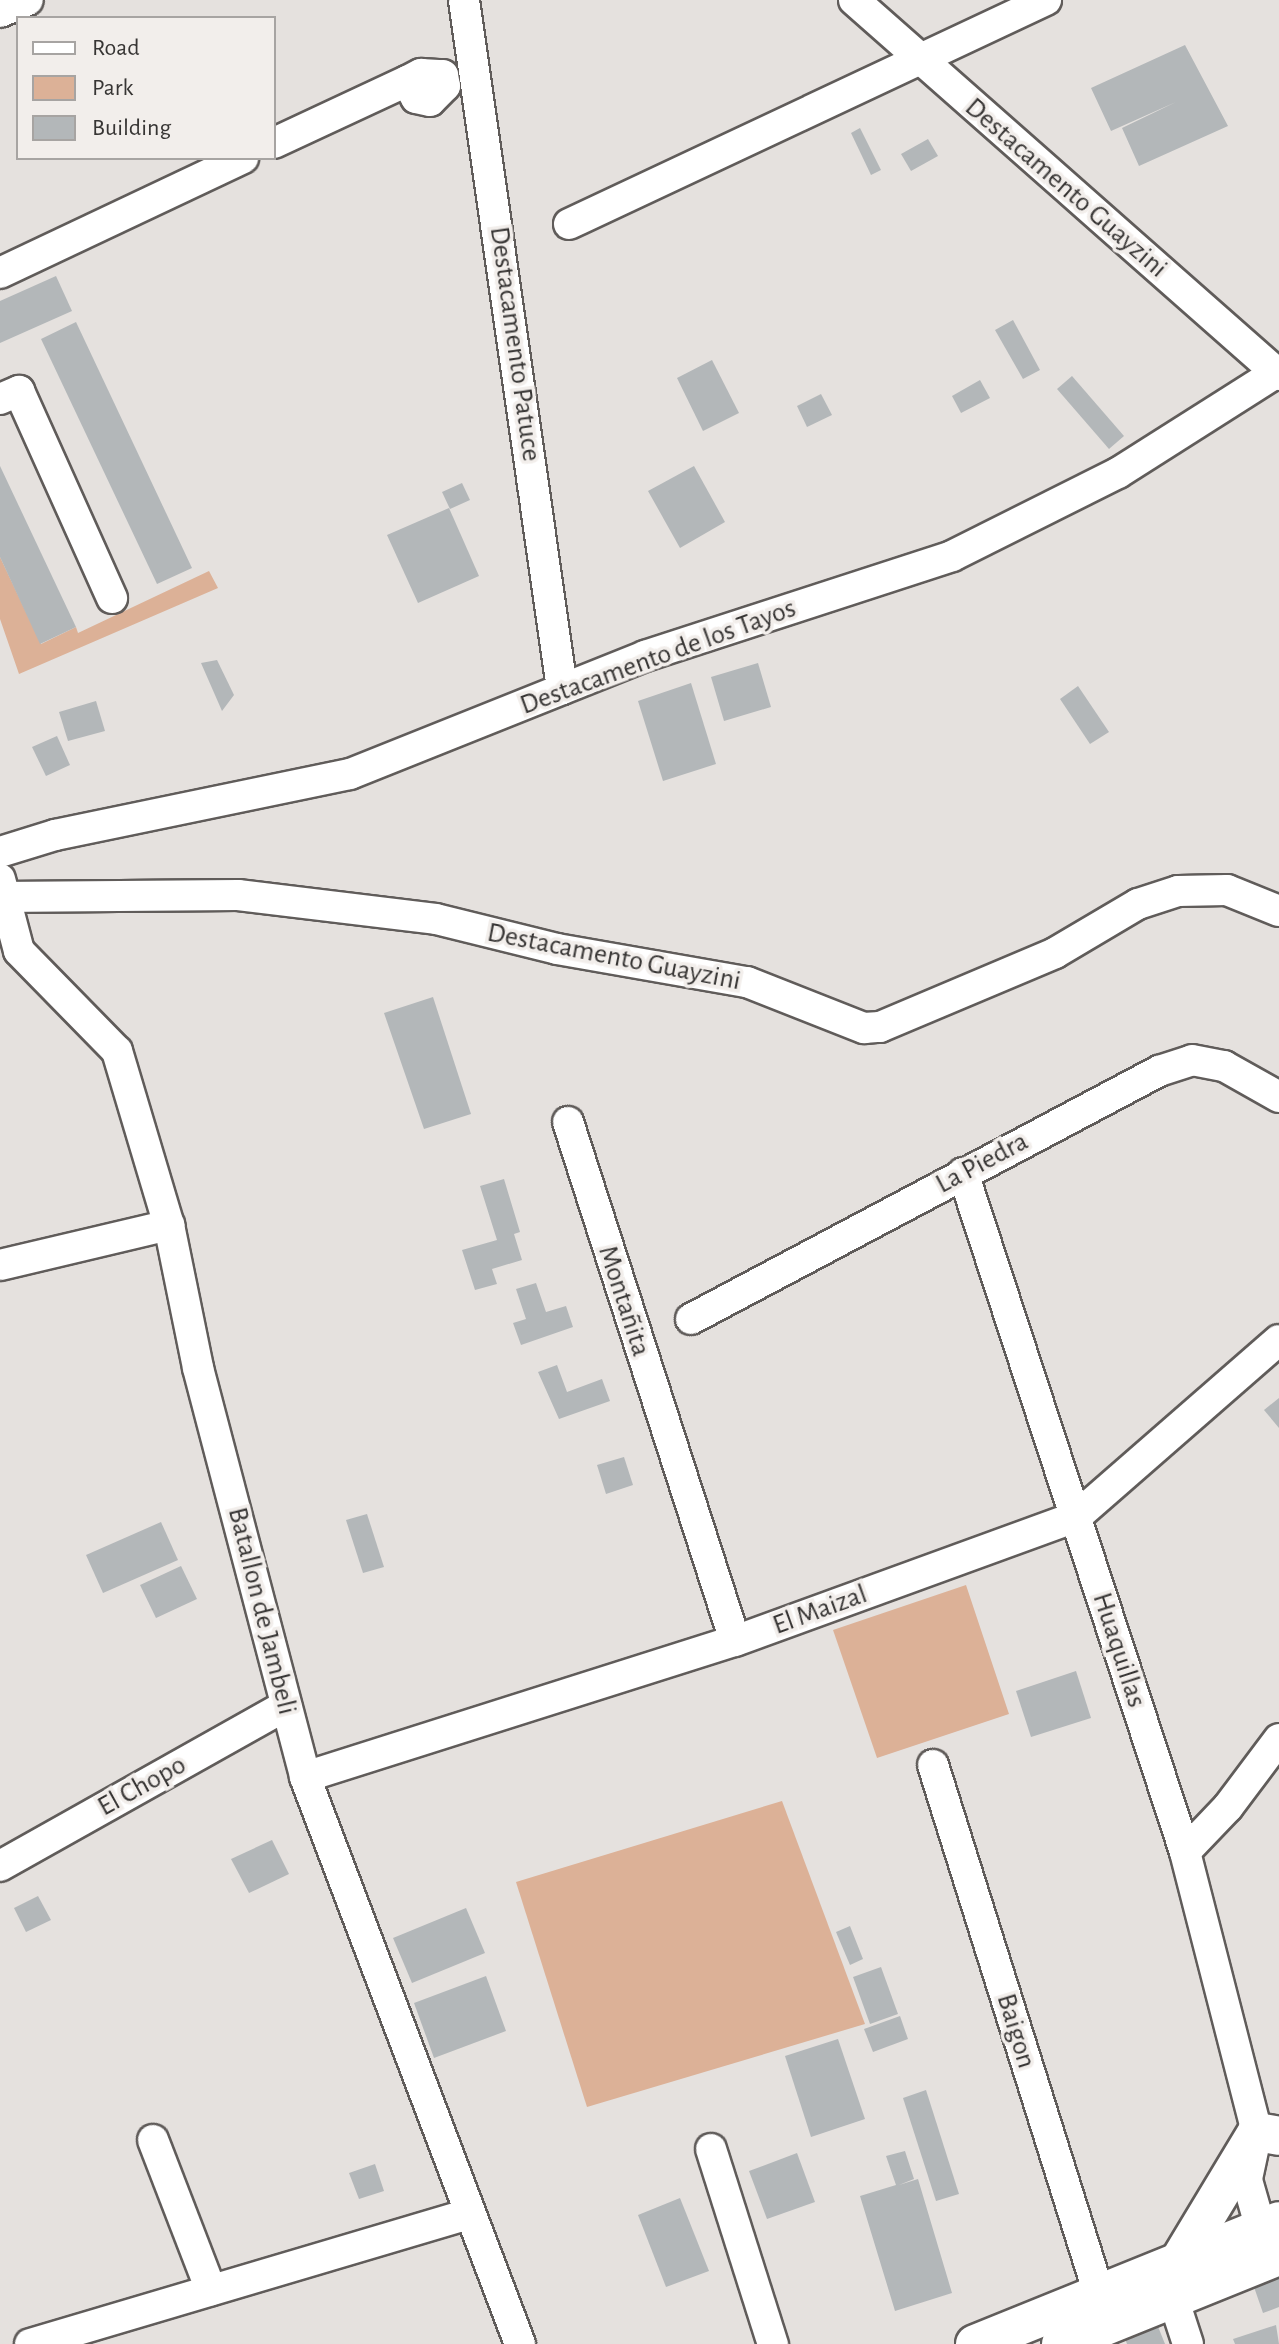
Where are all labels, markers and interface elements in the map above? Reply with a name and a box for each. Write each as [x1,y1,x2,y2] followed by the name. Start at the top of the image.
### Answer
[16,16,276,160] legend
[92,36,140,60] text: Road
[92,76,133,100] text: Park
[958,91,1174,285] street label: Destacamento Guayzini
[92,116,171,140] text: Building
[482,224,548,464] street label: Destacamento Patuce
[516,591,800,723] street label: Destacamento de los Tayos
[484,916,744,998] street label: Destacamento Guayzini
[930,1125,1034,1201] street label: La Piedra
[590,1242,658,1360] street label: Montañita
[220,1504,304,1718] street label: Batallon de Jambeli
[768,1577,872,1643] street label: El Maizal
[1085,1588,1153,1712] street label: Huaquillas
[92,1748,192,1824] street label: El Chopo
[989,1990,1043,2072] street label: Baigon

